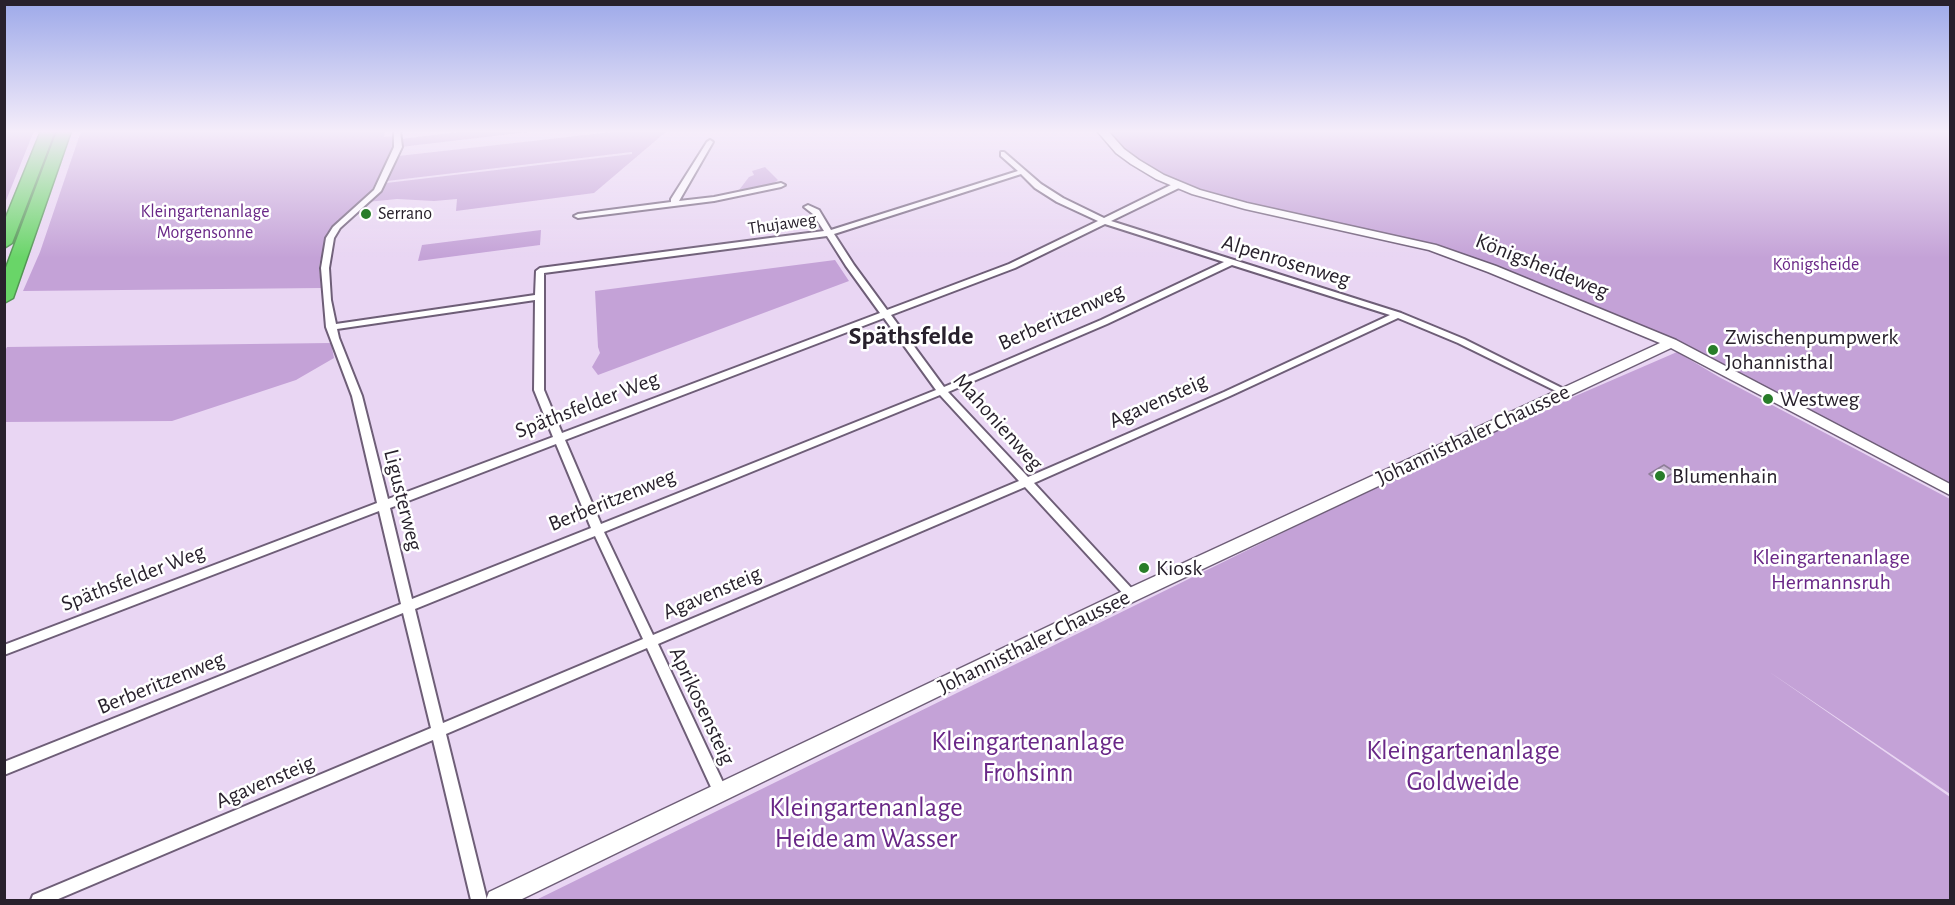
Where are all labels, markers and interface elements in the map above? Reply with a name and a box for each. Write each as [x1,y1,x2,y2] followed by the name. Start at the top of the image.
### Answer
[140,201,270,244] park label: Kleingartenanlage Morgensonne
[378,203,432,225] place label: Serrano
[359,207,373,221] marker: Serrano
[746,209,818,239] street label: Thujaweg
[1472,227,1612,305] street label: Königsheideweg
[1219,229,1353,293] street label: Alpenrosenweg
[1773,254,1859,276] park label: Königsheide
[994,278,1128,356] street label: Berberitzenweg
[849,320,973,352] district label: Späthsfelde
[1725,324,1898,376] place label: Zwischenpumpwerk Johannisthal
[1706,343,1720,357] marker: Zwischenpumpwerk Johannisthal
[511,365,663,445] street label: Späthsfelder Weg
[947,368,1049,476] street label: Mahonienweg
[1105,368,1211,434] street label: Agavensteig
[1372,379,1574,491] street label: Johannisthaler Chaussee
[1780,386,1859,412] place label: Westweg
[1761,392,1775,406] marker: Westweg
[378,446,428,554] street label: Ligusterweg
[545,463,679,537] street label: Berberitzenweg
[1672,463,1778,489] place label: Blumenhain
[1653,469,1667,483] marker: Blumenhain
[57,538,209,618] street label: Späthsfelder Weg
[1752,544,1910,596] park label: Kleingartenanlage Hermannsruh
[1156,555,1202,581] place label: Kiosk
[659,560,765,626] street label: Agavensteig
[1137,561,1151,575] marker: Kiosk
[934,584,1134,700] street label: Johannisthaler Chaussee
[663,643,741,769] street label: Aprikosensteig
[94,646,228,720] street label: Berberitzenweg
[931,726,1125,789] park label: Kleingartenanlage Frohsinn
[1366,735,1560,798] park label: Kleingartenanlage Goldweide
[212,749,318,815] street label: Agavensteig
[769,792,963,855] park label: Kleingartenanlage Heide am Wasser

